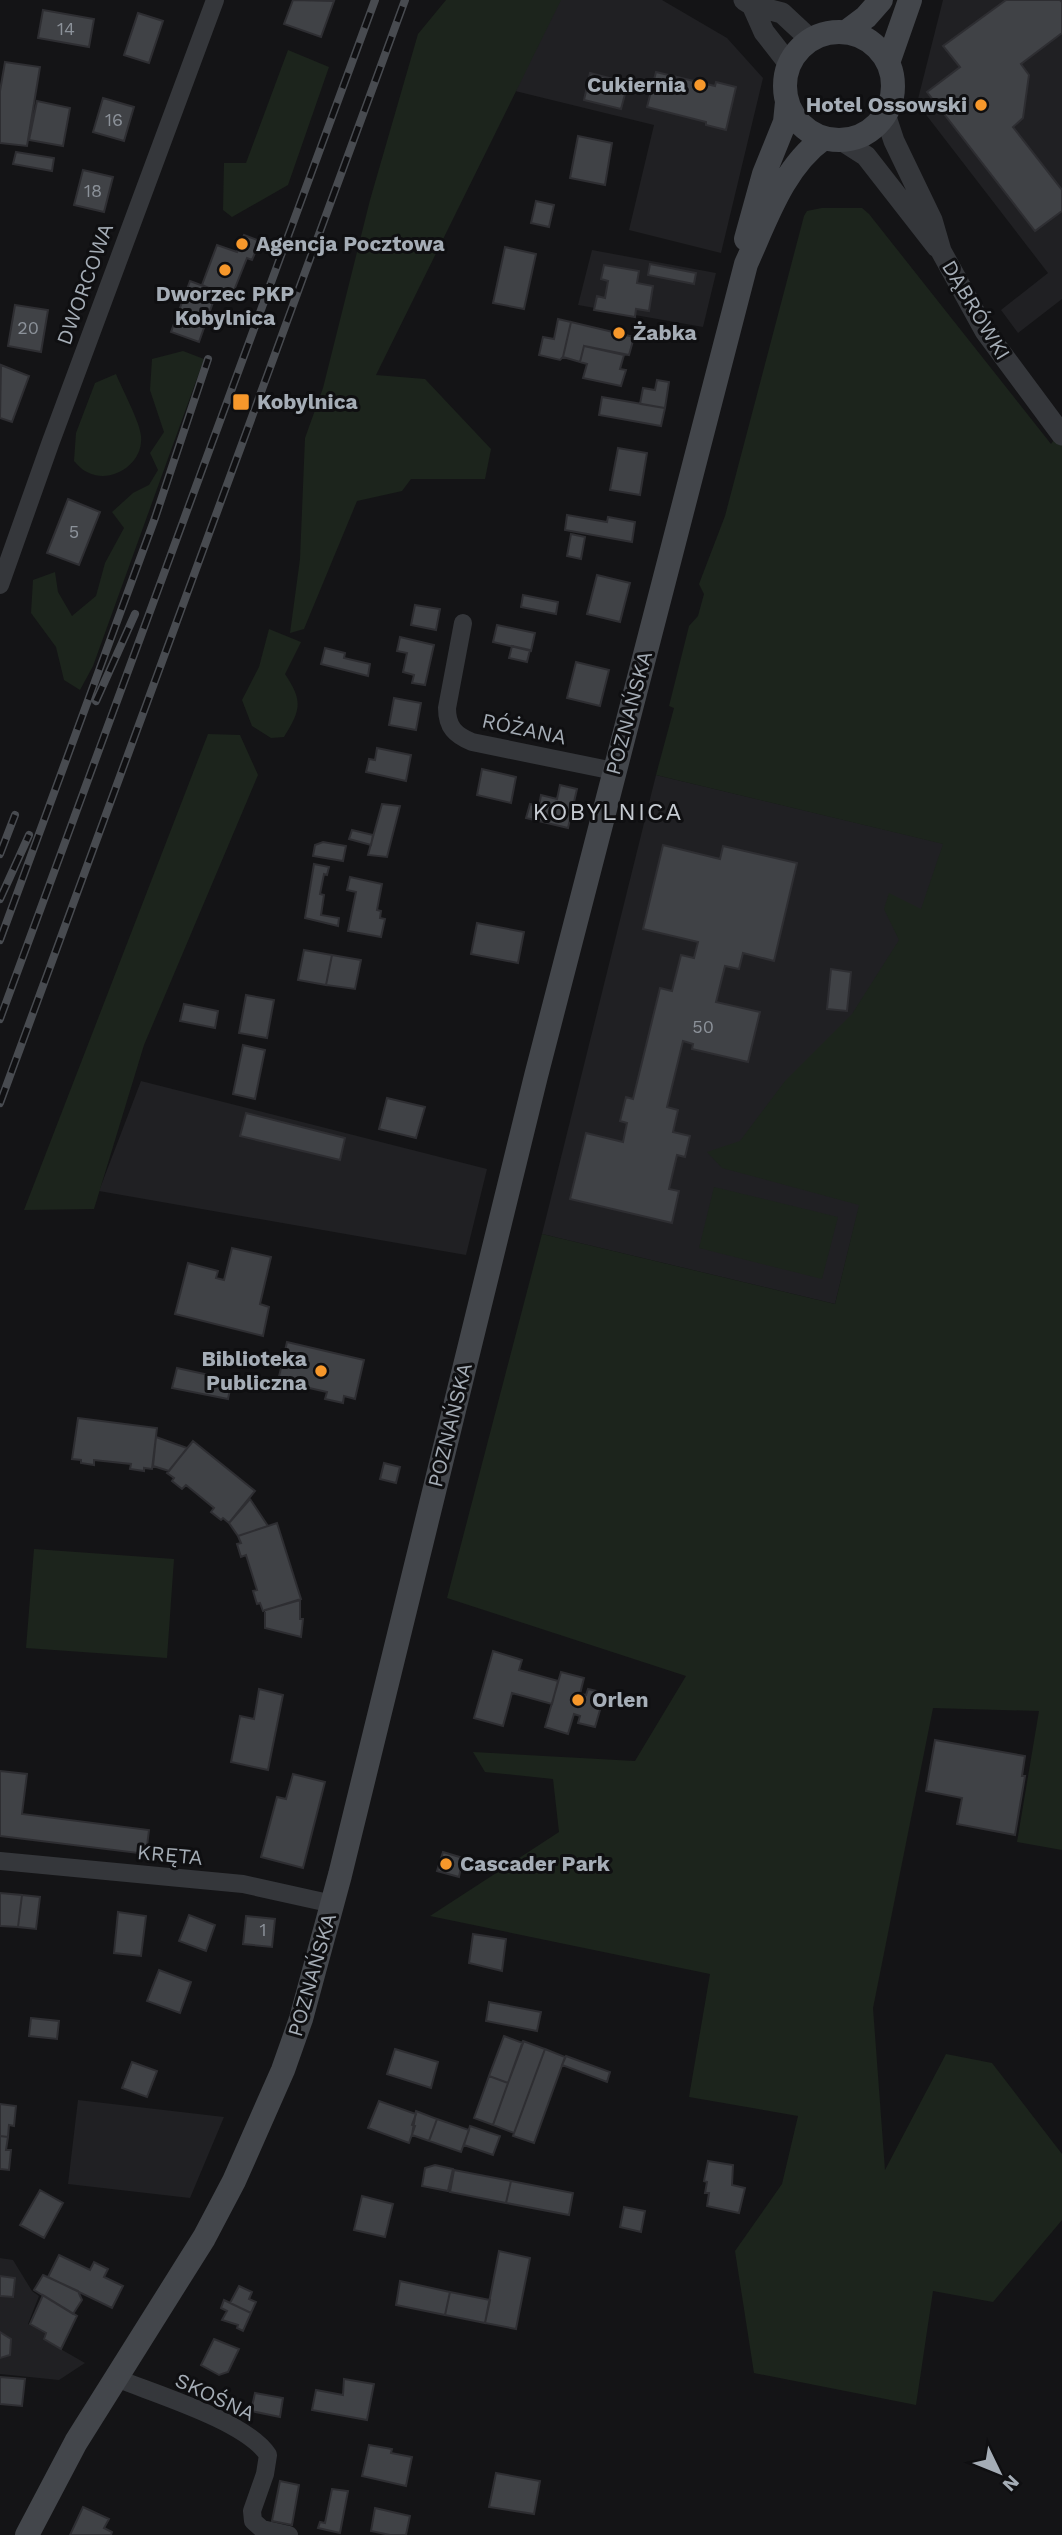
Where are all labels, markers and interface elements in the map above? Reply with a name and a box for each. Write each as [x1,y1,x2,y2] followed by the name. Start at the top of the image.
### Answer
[57,18,75,39] house number: 14
[587,72,687,97] place label: Cukiernia
[692,77,708,93] marker: Cukiernia
[806,92,967,117] place label: Hotel Ossowski
[973,97,989,113] marker: Hotel Ossowski
[105,109,123,130] house number: 16
[84,180,102,201] house number: 18
[51,219,118,348] street label: DWORCOWA
[256,231,445,256] place label: Agencja Pocztowa
[234,236,250,252] marker: Agencja Pocztowa
[937,255,1016,364] street label: DĄBRÓWKI
[217,262,233,278] marker: Dworzec PKP Kobylnica
[156,281,294,330] place label: Dworzec PKP Kobylnica
[17,317,39,338] house number: 20
[633,320,698,345] place label: Żabka
[611,325,627,341] marker: Żabka
[257,389,359,414] place label: Kobylnica
[231,392,251,412] marker: Kobylnica
[69,521,79,542] house number: 5
[600,648,657,778] street label: POZNAŃSKA
[480,707,569,750] street label: RÓŻANA
[533,798,683,826] district label: KOBYLNICA
[692,1016,714,1037] house number: 50
[201,1346,308,1395] place label: Biblioteka Publiczna
[422,1360,477,1490] street label: POZNAŃSKA
[313,1363,329,1379] marker: Biblioteka Publiczna
[592,1687,649,1712] place label: Orlen
[570,1692,586,1708] marker: Orlen
[136,1839,204,1870] street label: KRĘTA
[460,1851,611,1876] place label: Cascader Park
[438,1856,454,1872] marker: Cascader Park
[282,1910,341,2039] street label: POZNAŃSKA
[259,1919,267,1940] house number: 1
[171,2367,259,2426] street label: SKOŚNA
[964,2437,1034,2507] north arrow
[998,2470,1024,2496] text: N

